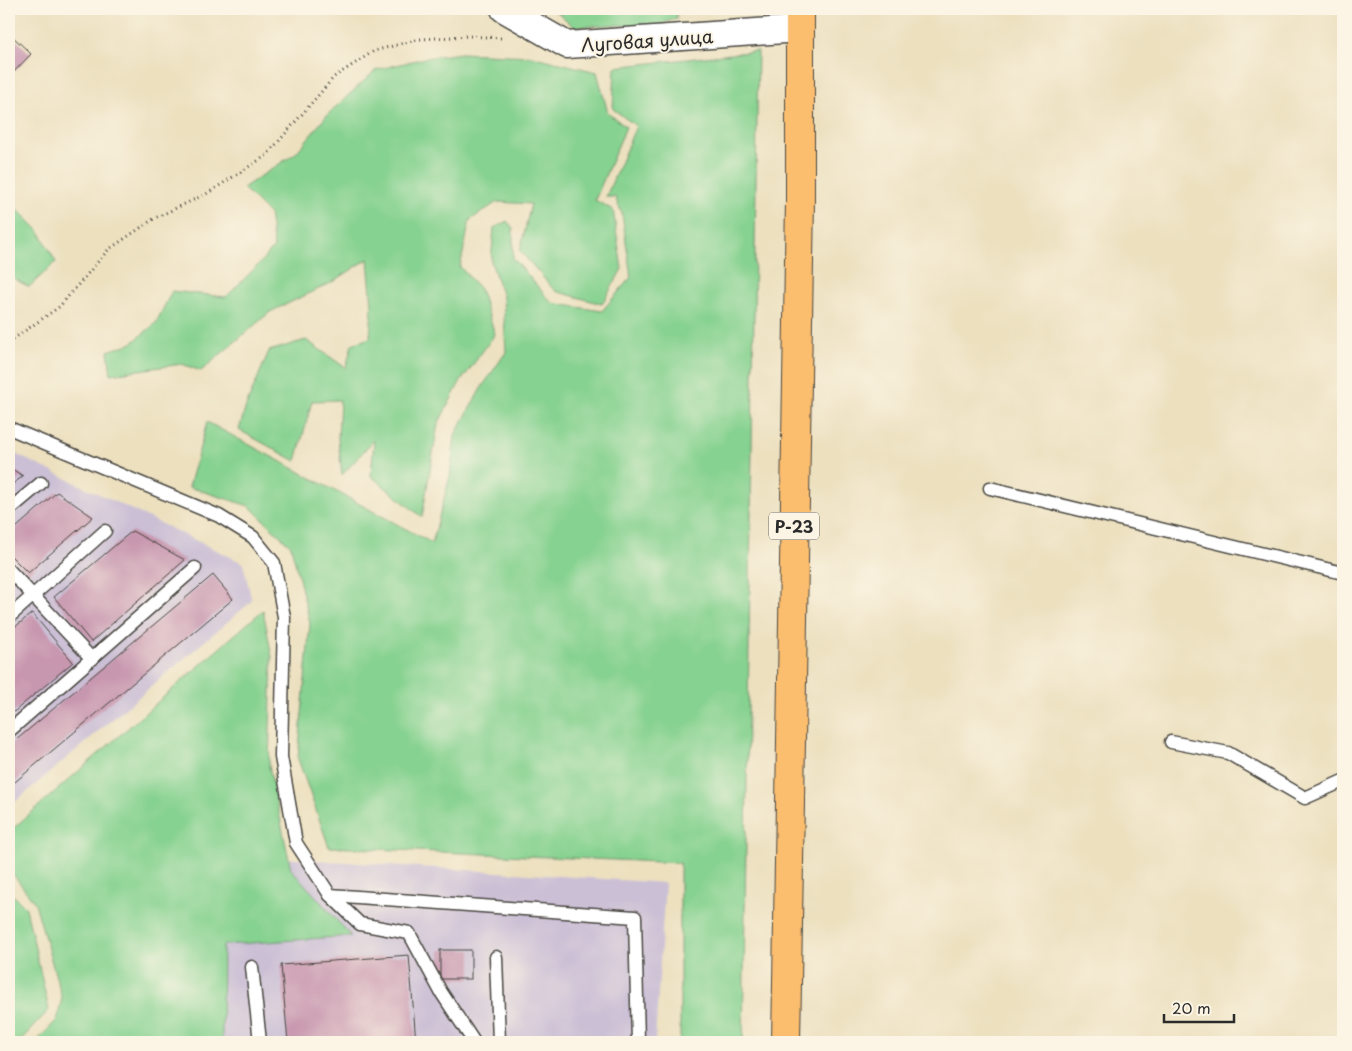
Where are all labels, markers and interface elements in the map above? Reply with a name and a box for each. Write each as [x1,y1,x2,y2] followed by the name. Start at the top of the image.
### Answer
[580,22,715,58] street label: Луговая улица
[769,512,819,540] road number: Р-23
[1164,991,1234,1023] scale bar
[1172,996,1211,1019] text: 20 m

